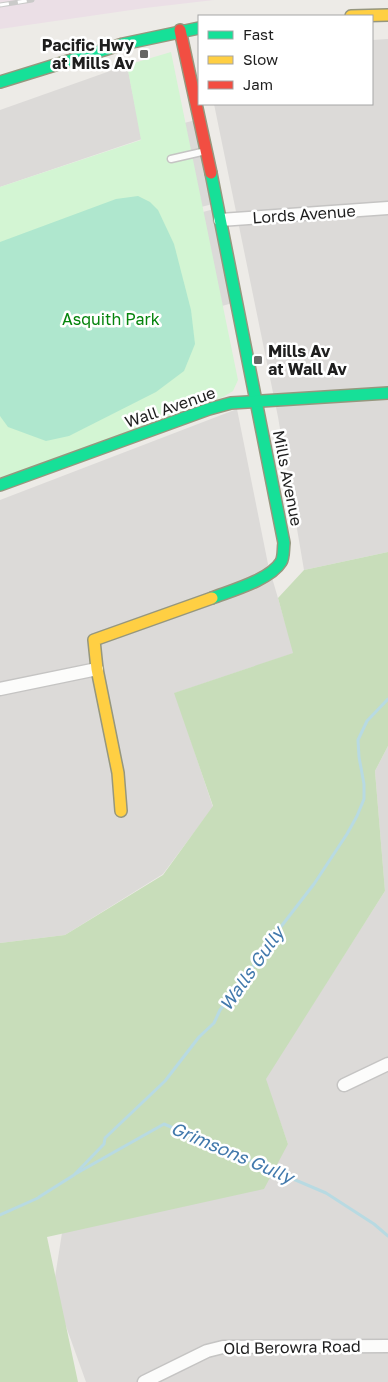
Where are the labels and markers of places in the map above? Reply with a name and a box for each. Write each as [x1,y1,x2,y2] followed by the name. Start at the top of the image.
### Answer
[42,35,134,73] place label: Pacific Hwy at Mills Av
[138,48,150,60] marker: Pacific Hwy at Mills Av
[268,341,347,379] place label: Mills Av at Wall Av
[252,354,264,366] marker: Mills Av at Wall Av

